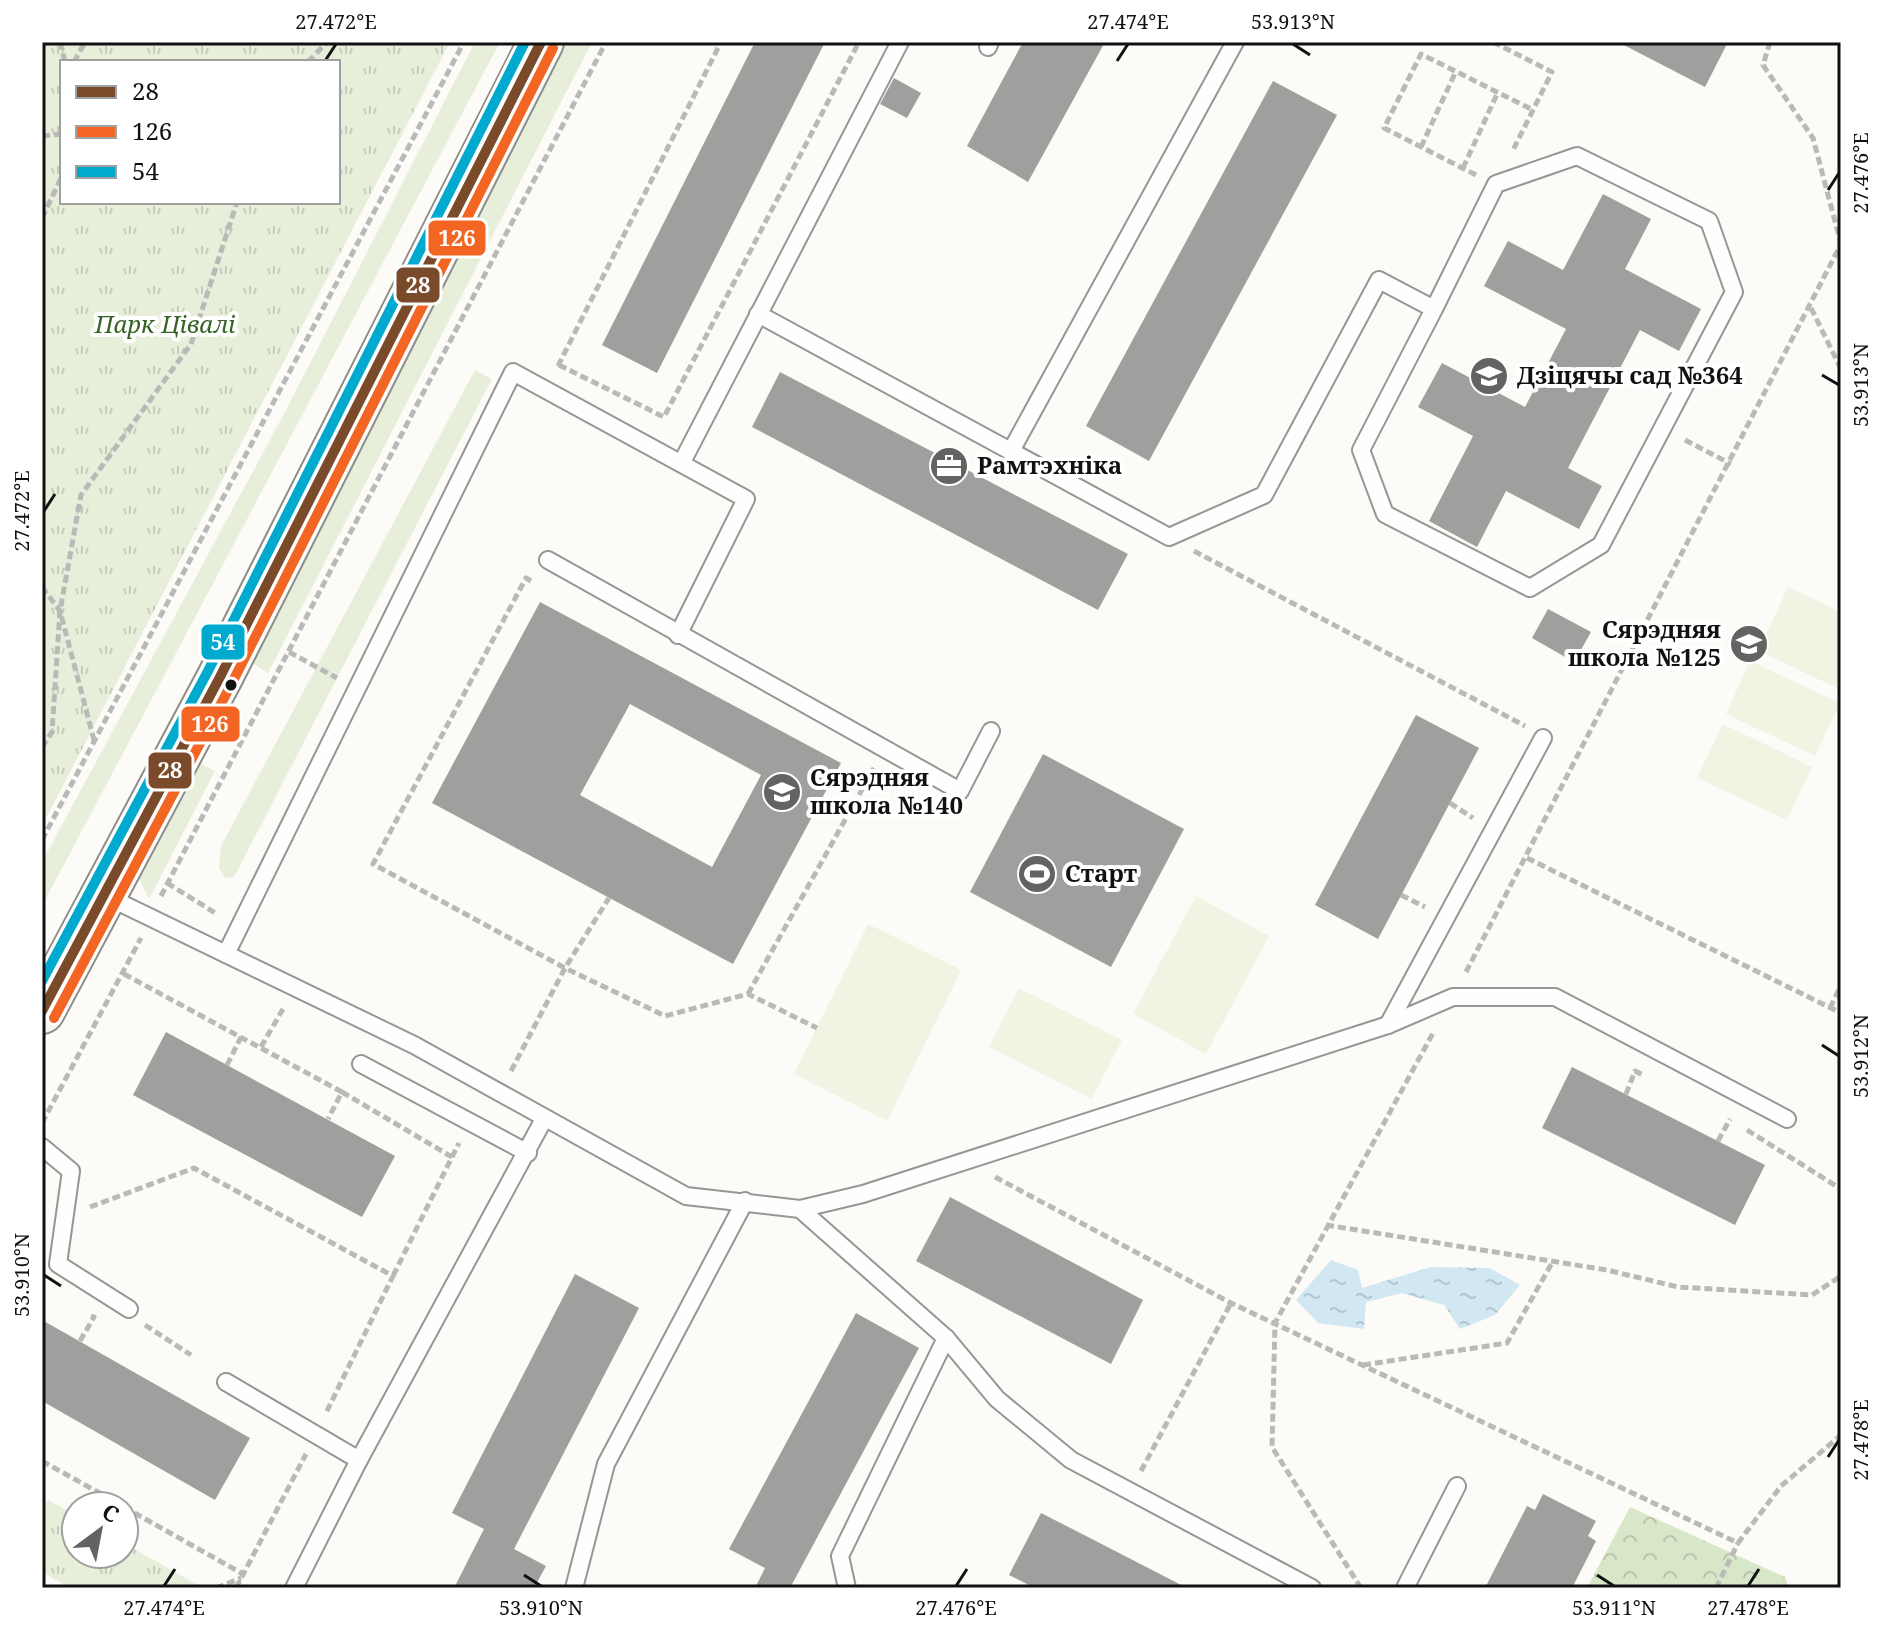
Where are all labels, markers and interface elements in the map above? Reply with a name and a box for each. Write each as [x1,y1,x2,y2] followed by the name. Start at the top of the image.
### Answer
[295,8,377,35] text: 27.472°E
[1087,8,1169,35] text: 27.474°E
[1251,8,1335,35] text: 53.913°N
[60,60,340,204] legend
[132,74,159,107] text: 28
[132,114,172,147] text: 126
[1847,132,1874,214] text: 27.476°E
[132,154,159,187] text: 54
[427,219,487,257] line badge: 126
[438,222,476,252] text: 126
[395,266,441,304] line badge: 28
[406,269,430,299] text: 28
[94,307,235,340] park label: Парк Цівалі
[1847,343,1874,427] text: 53.913°N
[1468,355,1510,397] school or university icon: Дзіцячы сад №364
[1517,358,1743,391] place label: Дзіцячы сад №364
[928,445,970,487] office icon: Рамтэхніка
[977,448,1122,481] place label: Рамтэхніка
[8,470,35,552] text: 27.472°E
[1568,612,1721,673] place label: Сярэдняя школа №125
[200,623,246,661] line badge: 54
[1728,623,1770,665] school or university icon: Сярэдняя школа №125
[211,626,235,656] text: 54
[223,677,239,693] unlabelled marker
[180,705,241,743] line badge: 126
[191,708,229,738] text: 126
[147,751,193,790] line badge: 28
[158,754,182,784] text: 28
[810,760,963,821] place label: Сярэдняя школа №140
[761,771,803,813] school or university icon: Сярэдняя школа №140
[1016,853,1058,895] sports icon: Старт
[1065,856,1137,889] place label: Старт
[1847,1014,1874,1098] text: 53.912°N
[8,1233,35,1317] text: 53.910°N
[1847,1399,1874,1481] text: 27.478°E
[60,1490,140,1570] north arrow
[97,1496,125,1529] text: С
[123,1594,205,1621] text: 27.474°E
[499,1594,583,1621] text: 53.910°N
[915,1594,997,1621] text: 27.476°E
[1572,1594,1656,1621] text: 53.911°N
[1707,1594,1789,1621] text: 27.478°E

